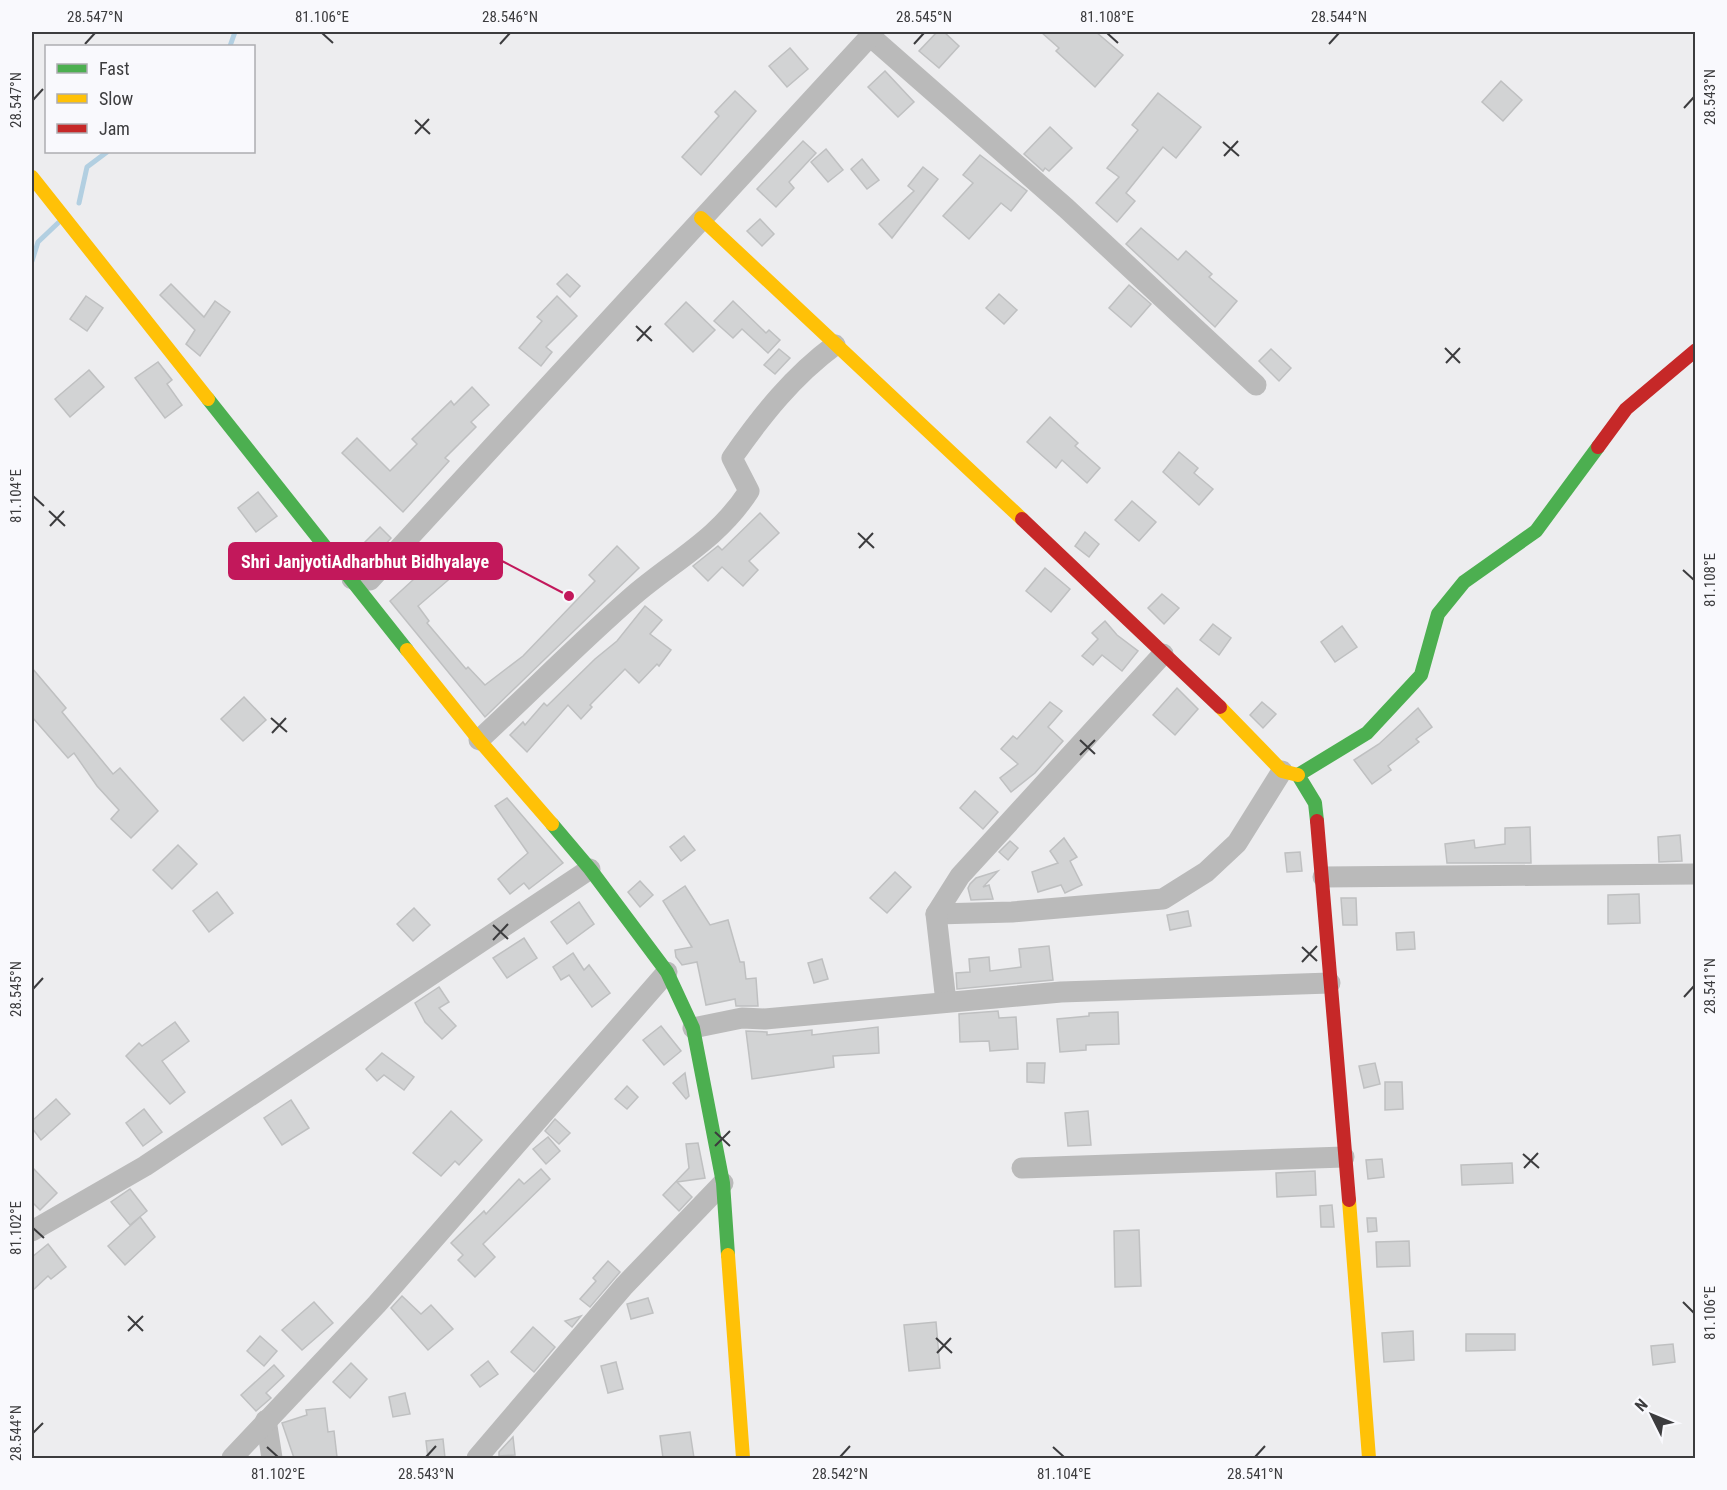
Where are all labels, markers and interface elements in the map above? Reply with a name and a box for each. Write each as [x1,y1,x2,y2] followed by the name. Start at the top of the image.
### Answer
[67,8,123,26] text: 28.547°N
[295,8,349,26] text: 81.106°E
[482,8,538,26] text: 28.546°N
[896,8,952,26] text: 28.545°N
[1080,8,1134,26] text: 81.108°E
[1311,8,1367,26] text: 28.544°N
[45,45,255,153] legend
[99,58,130,79] text: Fast
[1701,69,1719,125] text: 28.543°N
[7,72,25,128] text: 28.547°N
[99,88,134,109] text: Slow
[99,118,130,139] text: Jam
[7,469,25,523] text: 81.104°E
[229,543,502,579] callout: Shri JanjyotiAdharbhut Bidhyalaye
[241,551,489,572] text: Shri JanjyotiAdharbhut Bidhyalaye
[1701,553,1719,607] text: 81.108°E
[1701,958,1719,1014] text: 28.541°N
[7,961,25,1017] text: 28.545°N
[7,1201,25,1255] text: 81.102°E
[1701,1286,1719,1340] text: 81.106°E
[1622,1385,1682,1445] north arrow
[1631,1395,1652,1415] text: N
[7,1405,25,1461] text: 28.544°N
[251,1465,305,1483] text: 81.102°E
[398,1465,454,1483] text: 28.543°N
[812,1465,868,1483] text: 28.542°N
[1037,1465,1091,1483] text: 81.104°E
[1227,1465,1283,1483] text: 28.541°N

